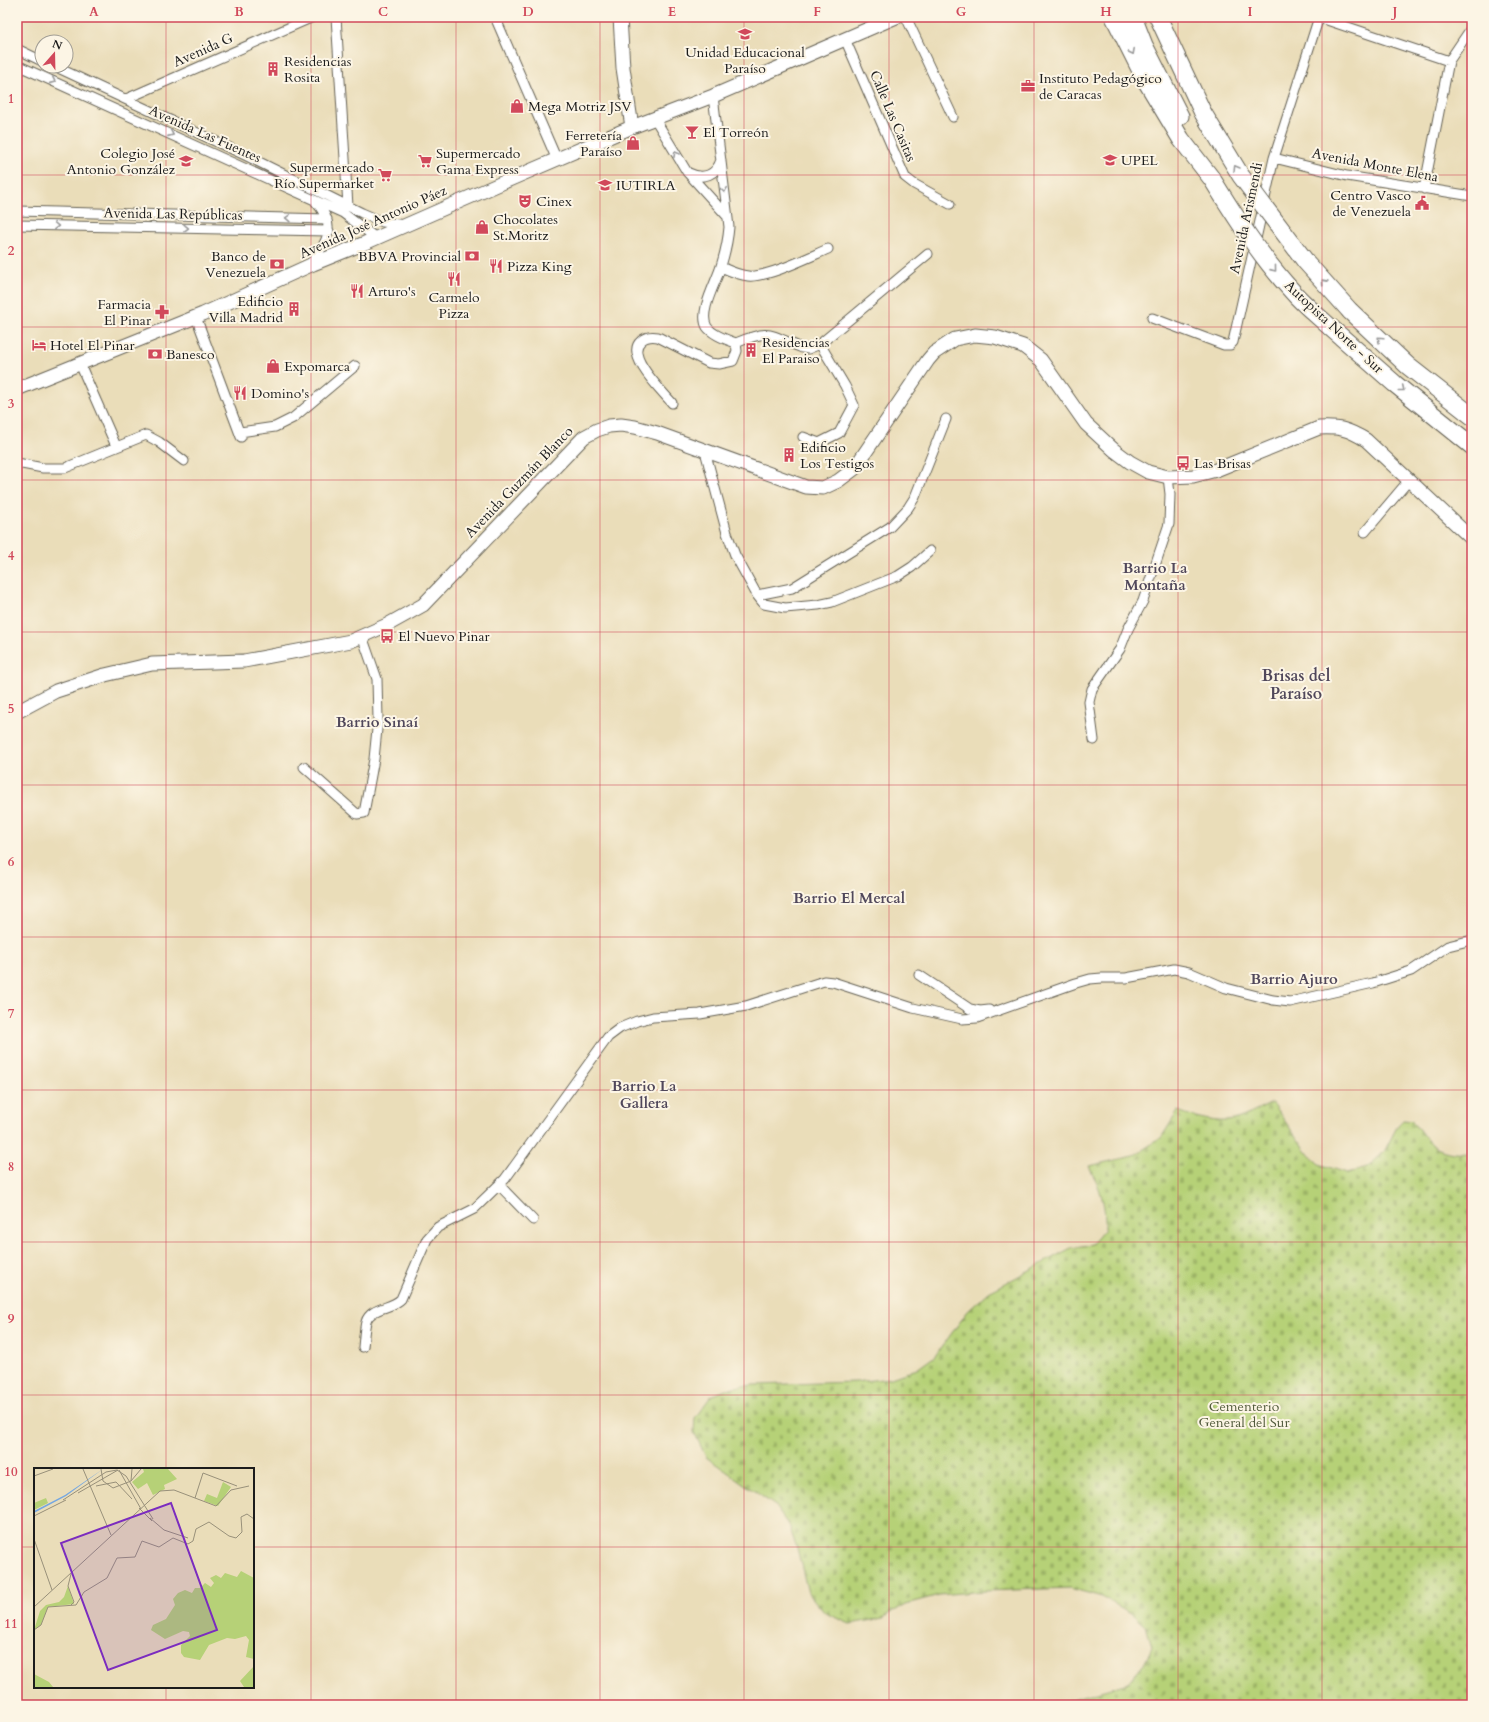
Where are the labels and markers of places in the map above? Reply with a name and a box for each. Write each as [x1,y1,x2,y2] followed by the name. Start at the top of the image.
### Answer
[737,26,753,42] school or university icon: Unidad Educacional Paraíso
[685,43,805,78] place label: Unidad Educacional Paraíso
[284,52,352,87] place label: Residencias Rosita
[265,61,281,77] building icon: Residencias Rosita
[1039,69,1162,104] place label: Instituto Pedagógico de Caracas
[1020,78,1036,94] office icon: Instituto Pedagógico de Caracas
[528,97,632,116] place label: Mega Motriz JSV
[509,98,525,114] shop icon: Mega Motriz JSV
[703,123,769,142] place label: El Torreón
[684,124,700,140] bar icon: El Torreón
[565,126,622,161] place label: Ferretería Paraíso
[625,135,641,151] shop icon: Ferretería Paraíso
[67,144,176,179] place label: Colegio José Antonio González
[436,144,521,179] place label: Supermercado Gama Express
[1121,151,1158,170] place label: UPEL
[1102,152,1118,168] school or university icon: UPEL
[178,153,194,169] school or university icon: Colegio José Antonio González
[417,153,433,169] supermarket icon: Supermercado Gama Express
[274,158,375,193] place label: Supermercado Río Supermarket
[377,167,393,183] supermarket icon: Supermercado Río Supermarket
[616,176,675,195] place label: IUTIRLA
[597,177,613,193] school or university icon: IUTIRLA
[1330,186,1411,221] place label: Centro Vasco de Venezuela
[536,192,572,211] place label: Cinex
[517,193,533,209] theatre icon: Cinex
[1414,195,1430,211] public building icon: Centro Vasco de Venezuela
[493,210,558,245] place label: Chocolates St.Moritz
[474,219,490,235] shop icon: Chocolates St.Moritz
[205,247,266,282] place label: Banco de Venezuela
[358,247,461,266] place label: BBVA Provincial
[464,248,480,264] bank icon: BBVA Provincial
[269,256,285,272] bank icon: Banco de Venezuela
[507,257,572,276] place label: Pizza King
[488,258,504,274] restaurant icon: Pizza King
[446,271,462,287] restaurant icon: Carmelo Pizza
[368,282,416,301] place label: Arturo's
[349,283,365,299] restaurant icon: Arturo's
[428,288,480,323] place label: Carmelo Pizza
[209,292,284,327] place label: Edificio Villa Madrid
[98,295,152,330] place label: Farmacia El Pinar
[286,301,302,317] building icon: Edificio Villa Madrid
[154,304,170,320] pharmacy icon: Farmacia El Pinar
[762,333,830,368] place label: Residencias El Paraiso
[50,336,136,355] place label: Hotel El Pinar
[31,337,47,353] hotel icon: Hotel El Pinar
[743,342,759,358] building icon: Residencias El Paraiso
[166,345,215,364] place label: Banesco
[147,346,163,362] bank icon: Banesco
[284,357,350,376] place label: Expomarca
[265,358,281,374] shop icon: Expomarca
[251,384,309,403] place label: Domino's
[232,385,248,401] restaurant icon: Domino's
[800,438,875,473] place label: Edificio Los Testigos
[781,447,797,463] building icon: Edificio Los Testigos
[1194,454,1251,473] place label: Las Brisas
[1175,455,1191,471] bus stop icon: Las Brisas
[398,627,491,646] place label: El Nuevo Pinar
[379,628,395,644] bus stop icon: El Nuevo Pinar

